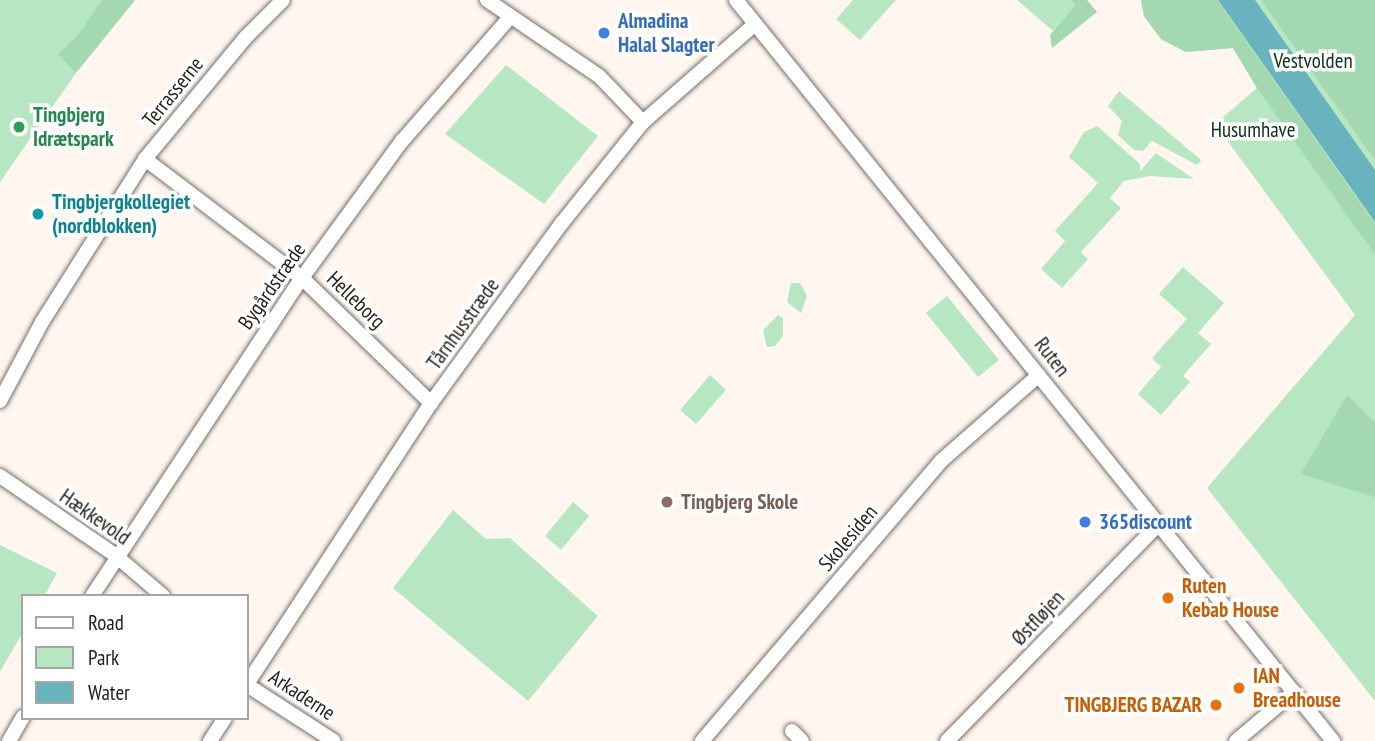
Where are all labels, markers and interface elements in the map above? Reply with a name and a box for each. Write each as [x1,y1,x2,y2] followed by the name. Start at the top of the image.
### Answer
[618,8,715,58] place label: Almadina Halal Slagter
[596,25,612,41] marker: Almadina Halal Slagter
[1273,48,1353,74] park label: Vestvolden
[137,52,209,132] street label: Terrasserne
[33,102,114,152] place label: Tingbjerg Idrætspark
[1211,117,1295,143] park label: Husumhave
[11,119,27,135] marker: Tingbjerg Idrætspark
[52,189,190,239] place label: Tingbjergkollegiet (nordblokken)
[30,206,46,222] marker: Tingbjergkollegiet (nordblokken)
[233,238,311,334] street label: Bygårdstræde
[322,266,390,334] street label: Helleborg
[421,273,505,375] street label: Tårnhusstræde
[1029,332,1075,382] street label: Ruten
[55,484,135,550] street label: Hækkevold
[681,489,798,515] place label: Tingbjerg Skole
[659,494,675,510] marker: Tingbjerg Skole
[813,500,883,576] street label: Skolesiden
[1099,509,1192,535] place label: 365discount
[1077,514,1093,530] marker: 365discount
[1182,573,1279,623] place label: Ruten Kebab House
[1006,585,1070,651] street label: Østfløjen
[1160,590,1176,606] marker: Ruten Kebab House
[21,594,248,720] legend
[88,609,124,636] text: Road
[88,644,119,671] text: Park
[1253,663,1341,713] place label: IAN Breadhouse
[264,664,340,726] street label: Arkaderne
[88,679,130,706] text: Water
[1231,680,1247,696] marker: IAN Breadhouse
[1065,692,1202,718] place label: TINGBJERG BAZAR
[1208,697,1224,713] marker: TINGBJERG BAZAR

